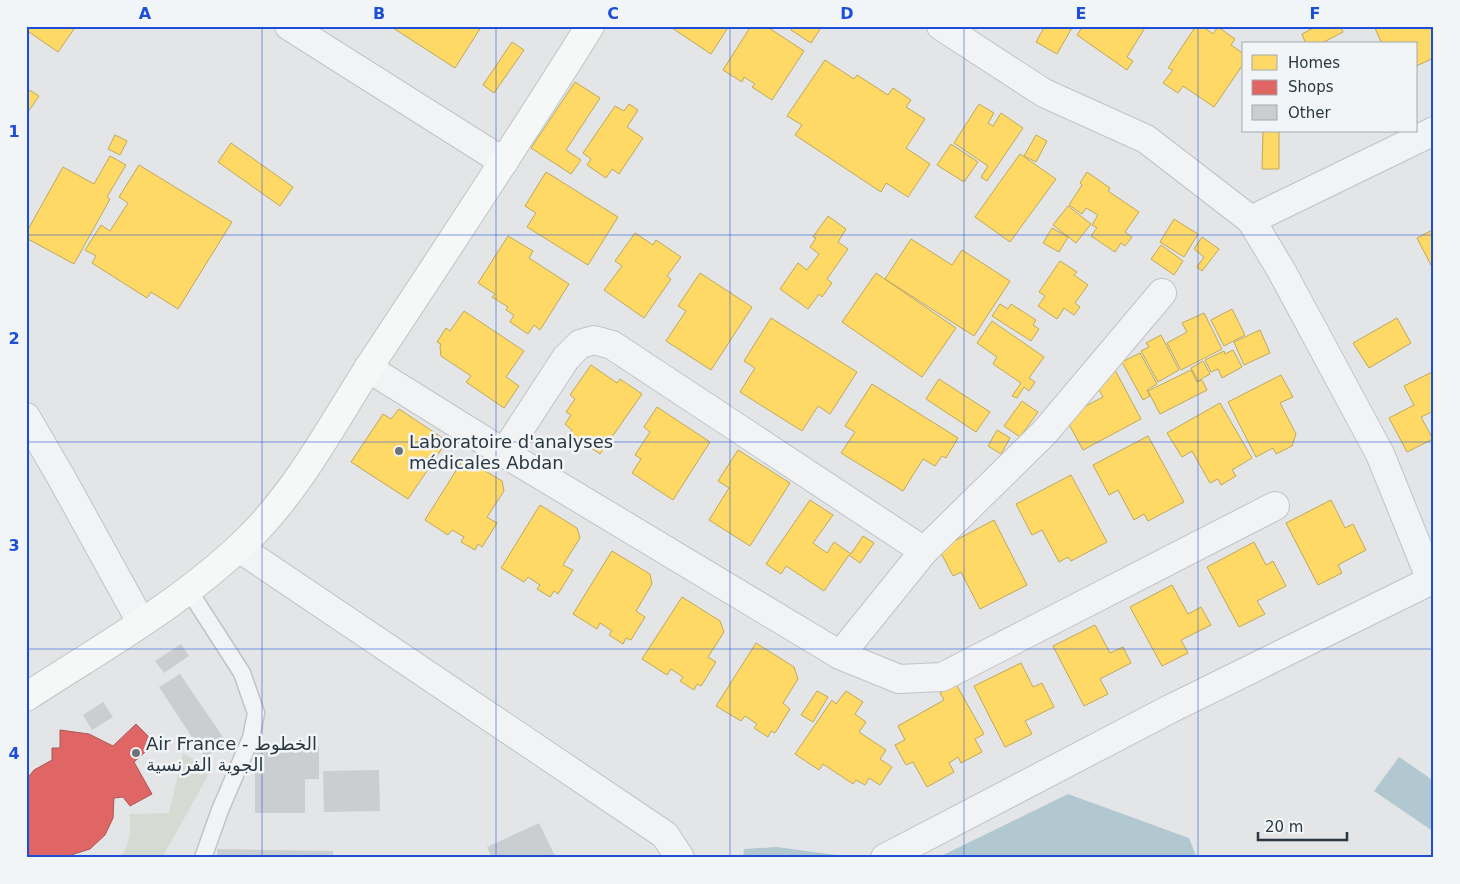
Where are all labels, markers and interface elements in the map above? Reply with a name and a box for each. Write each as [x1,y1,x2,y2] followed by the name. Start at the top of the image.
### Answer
[139,4,152,23] text: A
[373,4,385,23] text: B
[607,4,619,23] text: C
[840,4,854,23] text: D
[1076,4,1086,23] text: E
[1310,4,1320,23] text: F
[1242,42,1418,132] legend
[1288,54,1340,72] text: Homes
[1288,78,1334,96] text: Shops
[1288,104,1331,122] text: Other
[8,122,20,141] text: 1
[8,329,20,348] text: 2
[409,431,613,473] place label: Laboratoire d'analyses médicales Abdan
[393,445,405,457] marker: Laboratoire d'analyses médicales Abdan
[8,536,20,555] text: 3
[146,733,317,776] place label: Air France - الخطوط الجوية الفرنسية
[8,744,20,763] text: 4
[130,747,142,759] marker: Air France - الخطوط الجوية الفرنسية
[1258,809,1346,841] scale bar
[1265,818,1303,836] text: 20 m

